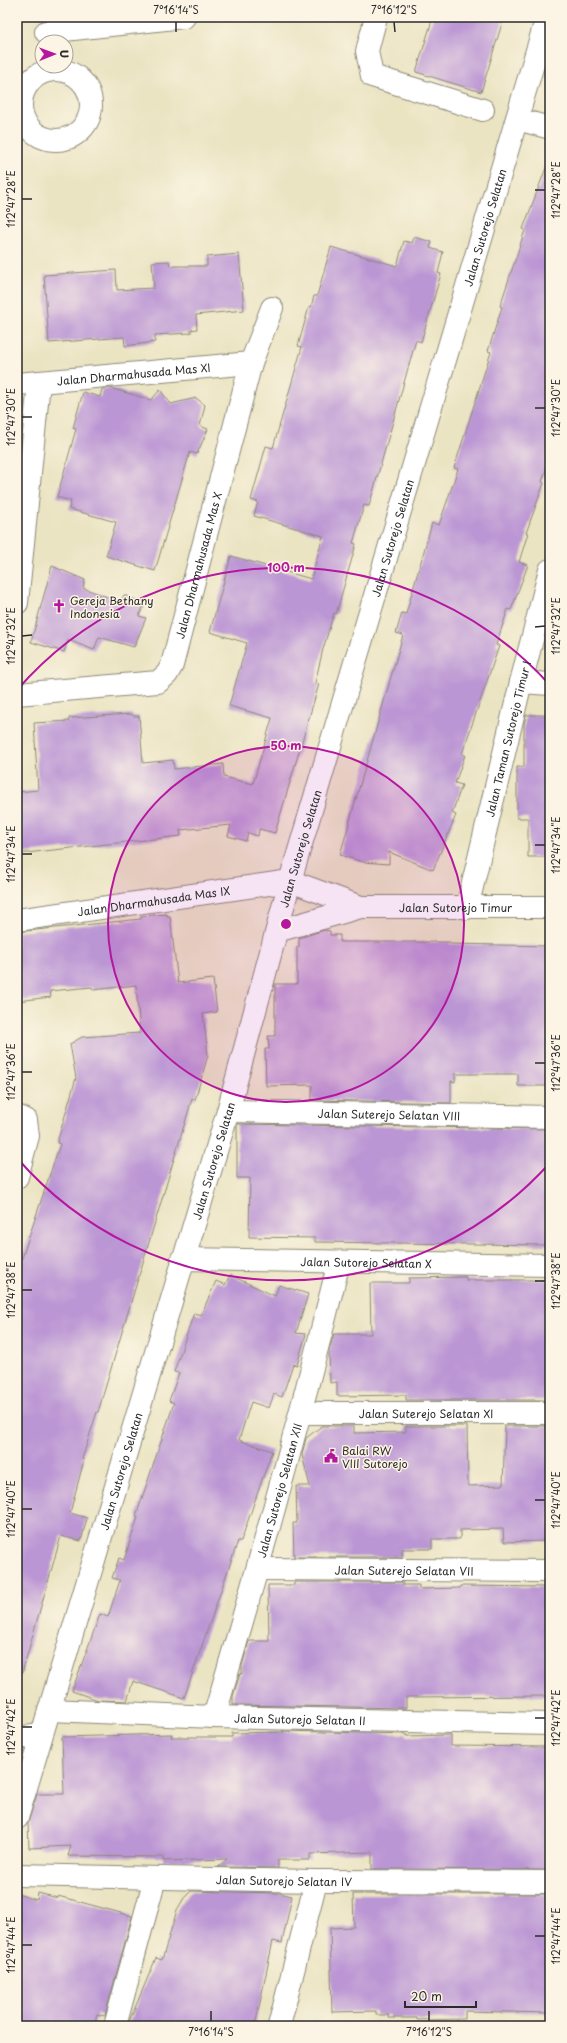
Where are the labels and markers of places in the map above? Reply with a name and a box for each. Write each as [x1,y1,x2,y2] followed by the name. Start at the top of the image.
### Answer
[70,592,154,622] place label: Gereja Bethany Indonesia
[51,598,67,614] church icon: Gereja Bethany Indonesia
[279,917,293,931] centre of rings
[342,1442,408,1472] place label: Balai RW VIII Sutorejo
[323,1448,339,1464] public building icon: Balai RW VIII Sutorejo

